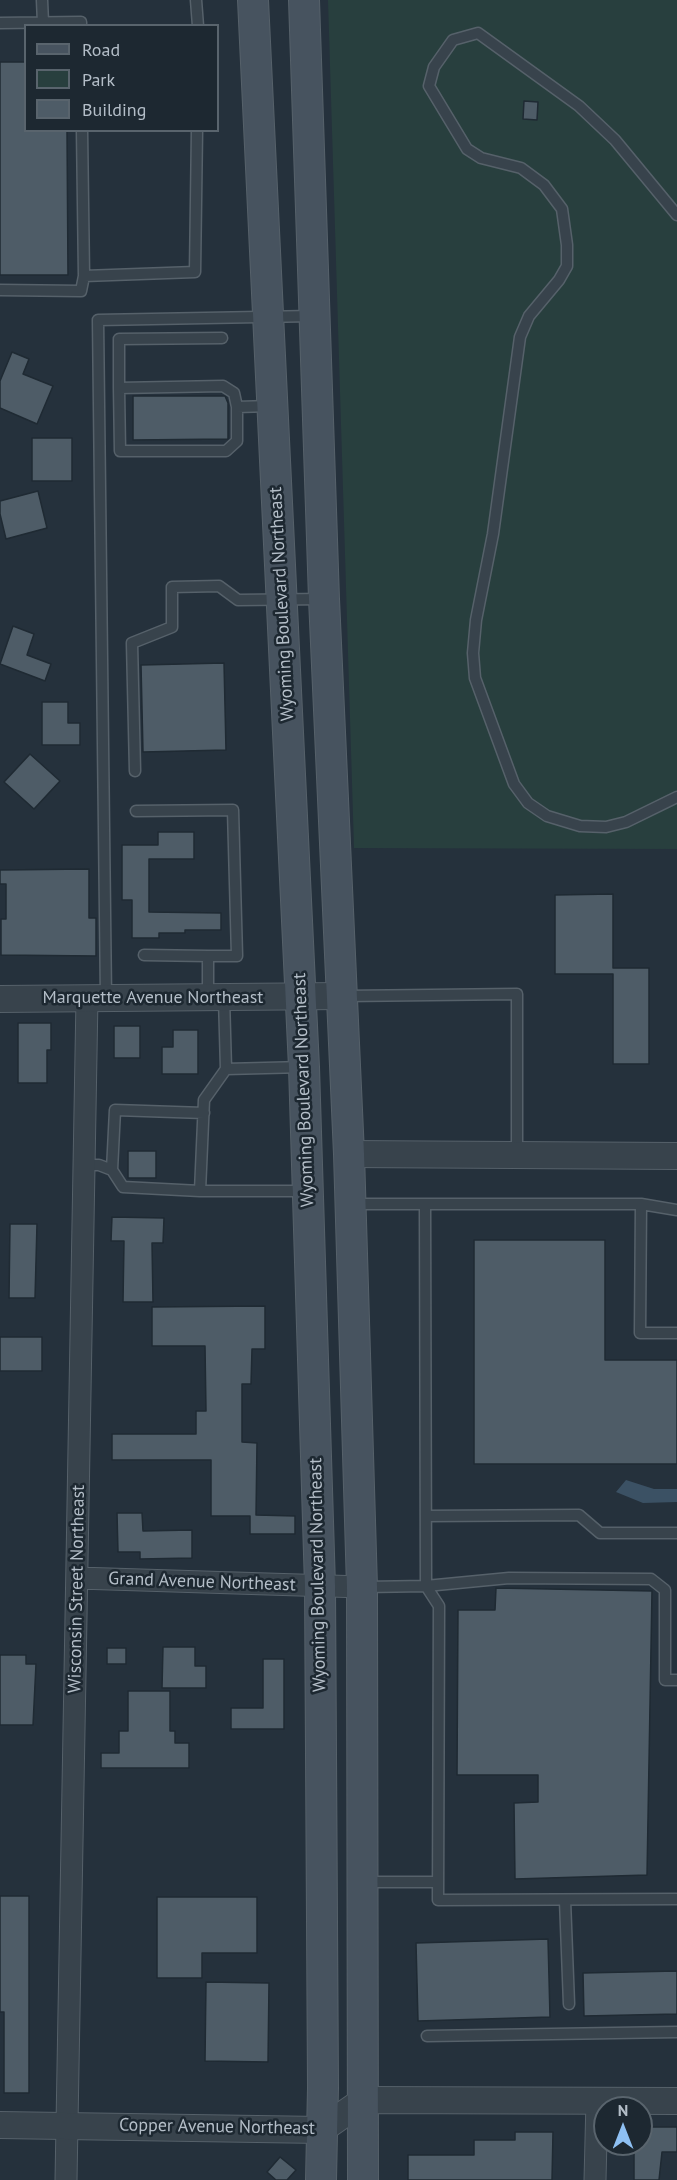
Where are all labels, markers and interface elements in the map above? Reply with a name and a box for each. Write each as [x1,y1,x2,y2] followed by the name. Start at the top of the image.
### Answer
[24,24,219,132] legend
[82,38,120,61] text: Road
[82,68,115,91] text: Park
[82,98,146,121] text: Building
[265,486,299,722] street label: Wyoming Boulevard Northeast
[289,972,319,1208] street label: Wyoming Boulevard Northeast
[43,987,263,1009] street label: Marquette Avenue Northeast
[305,1458,331,1692] street label: Wyoming Boulevard Northeast
[64,1485,90,1693] street label: Wisconsin Street Northeast
[108,1568,296,1596] street label: Grand Avenue Northeast
[593,2096,653,2156] north arrow
[618,2100,628,2120] text: N
[119,2114,315,2140] street label: Copper Avenue Northeast

